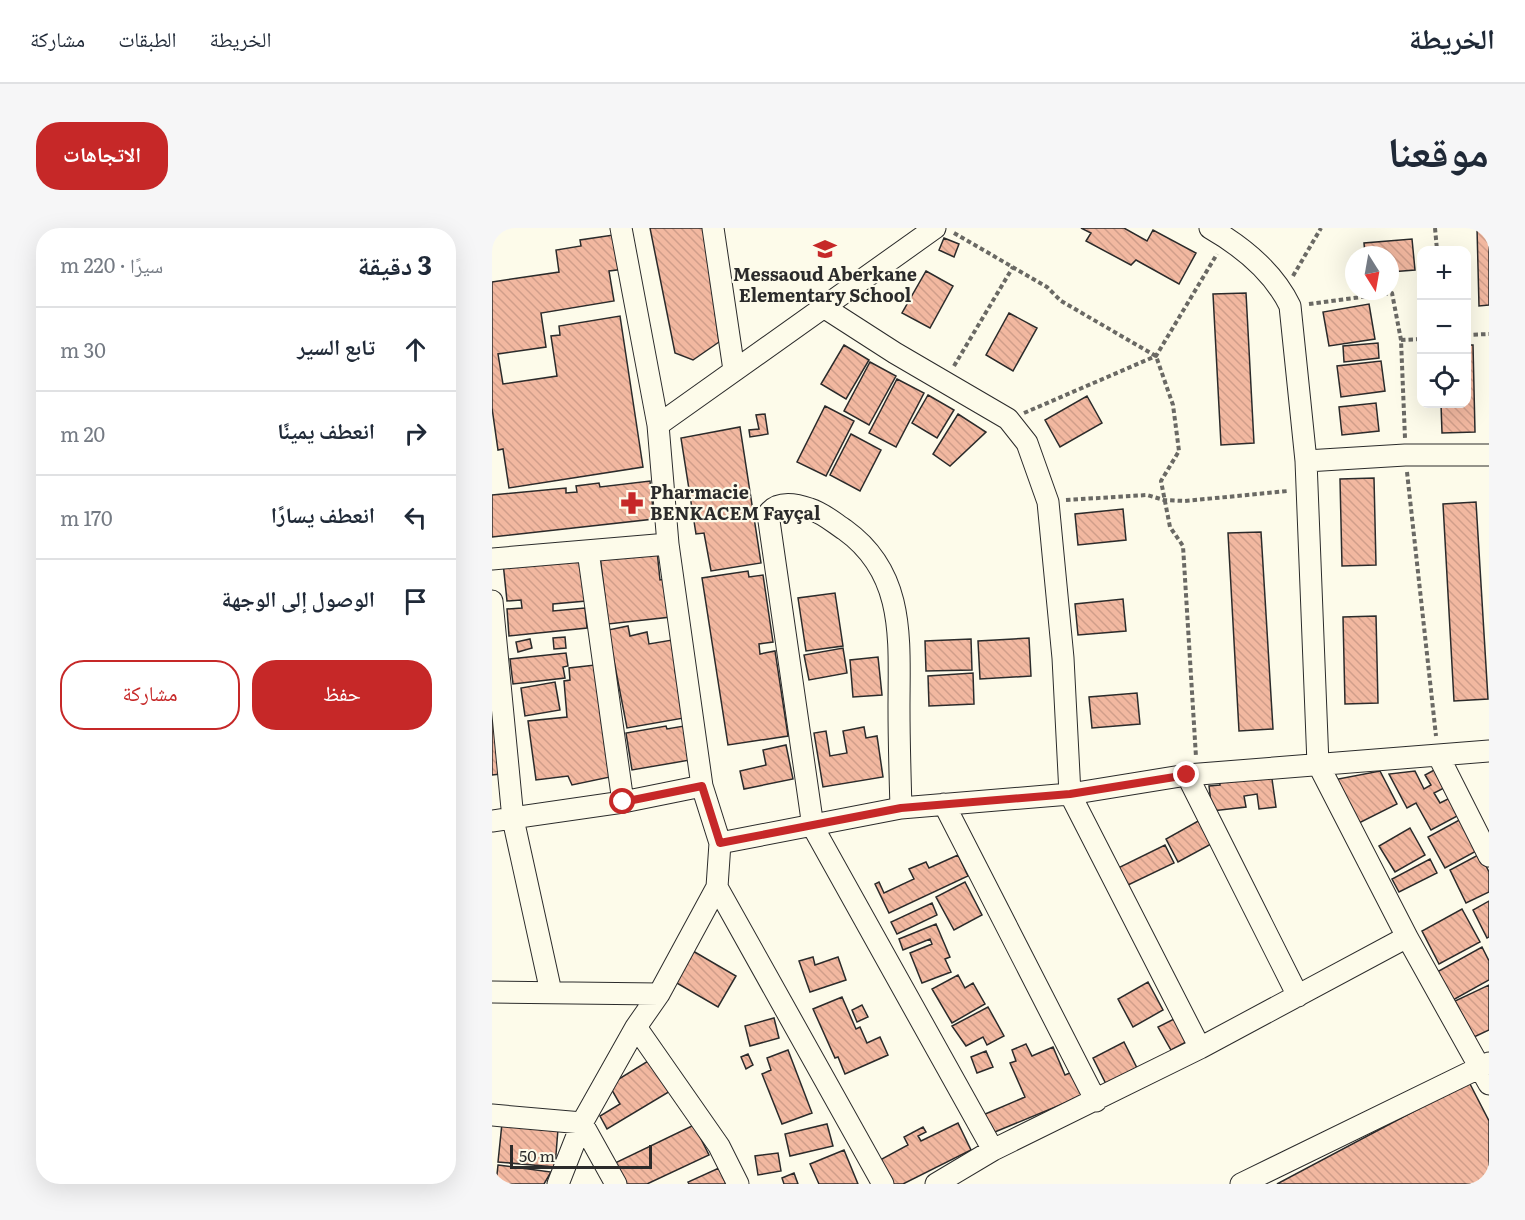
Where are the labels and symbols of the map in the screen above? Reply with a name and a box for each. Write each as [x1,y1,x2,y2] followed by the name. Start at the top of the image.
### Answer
[812,236,838,262] school or university icon: Messaoud Aberkane Elementary School
[1345,246,1399,300] north arrow
[733,260,917,308] place label: Messaoud Aberkane Elementary School
[650,478,821,526] place label: Pharmacie BENKACEM Fayçal
[619,490,645,516] pharmacy icon: Pharmacie BENKACEM Fayçal
[1173,761,1199,787] route end
[609,788,635,814] route start
[510,1142,652,1170] scale bar

